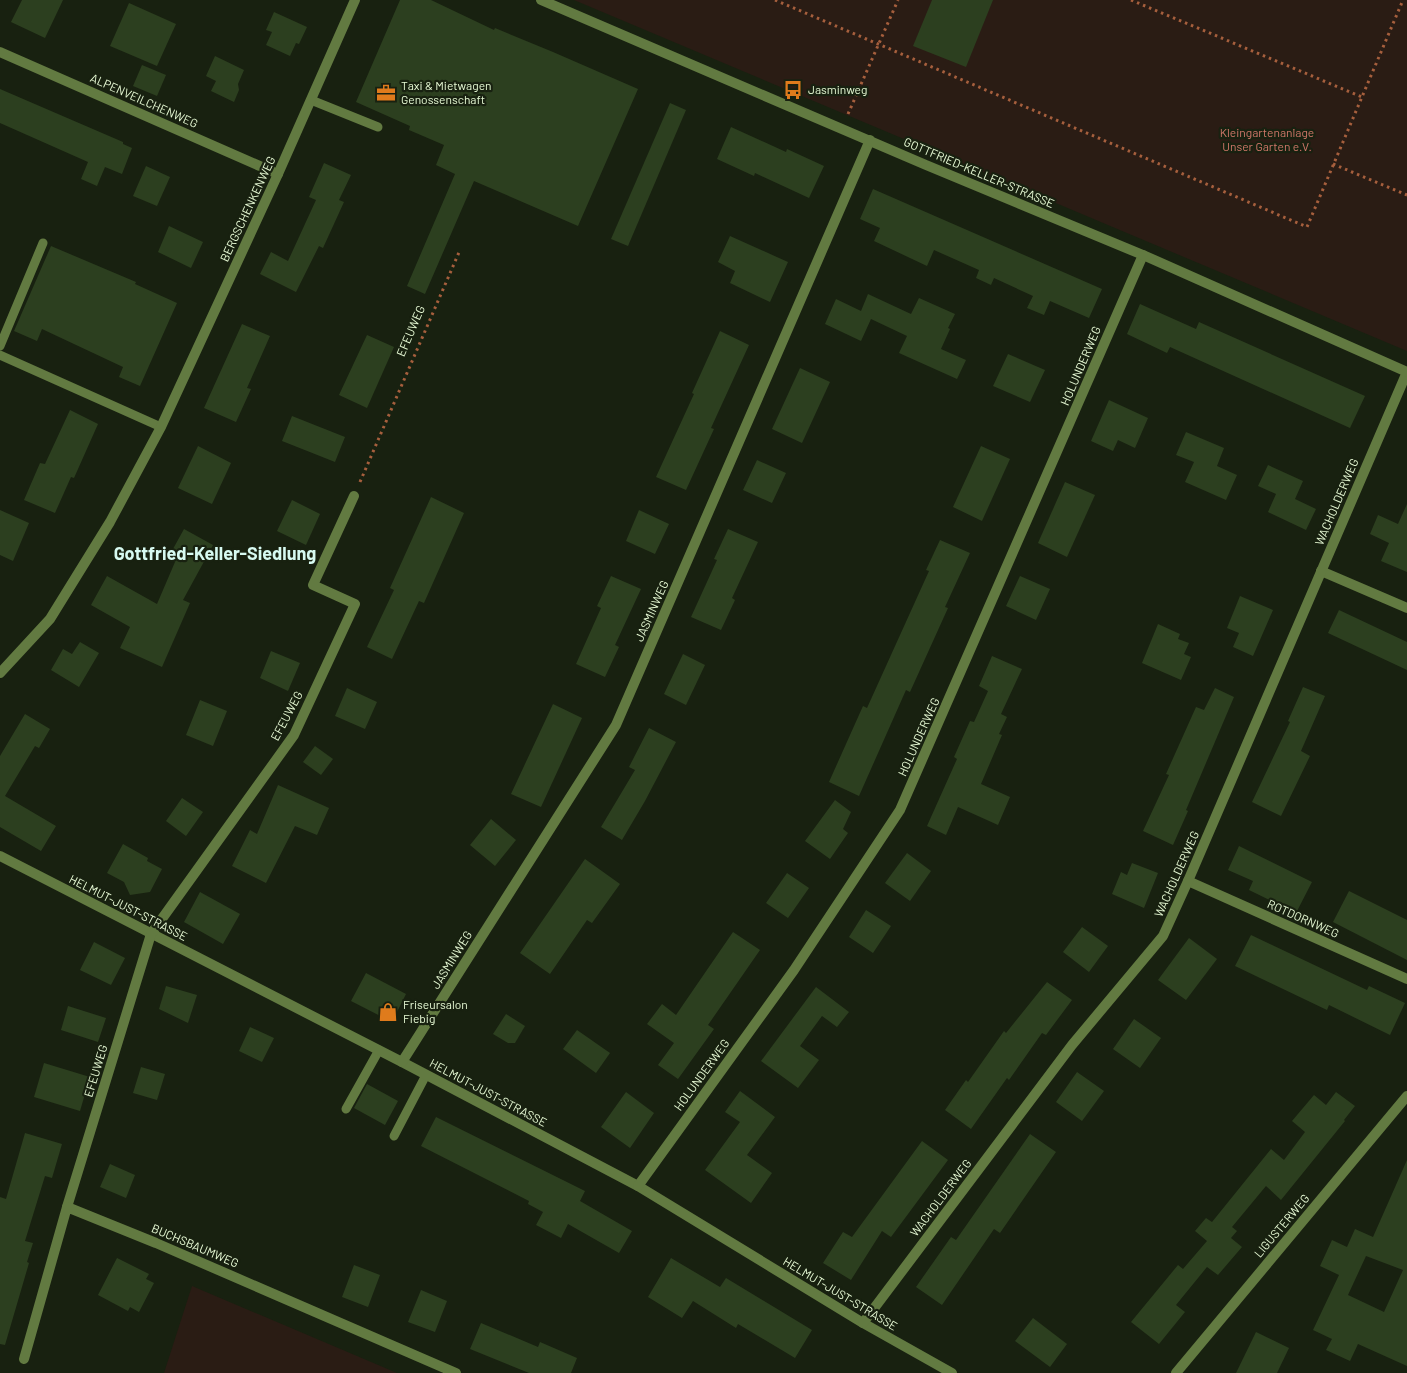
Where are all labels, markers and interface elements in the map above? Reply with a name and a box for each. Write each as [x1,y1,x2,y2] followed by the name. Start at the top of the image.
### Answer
[89,70,200,130] street label: ALPENVEILCHENWEG
[401,78,492,106] place label: Taxi & Mietwagen Genossenschaft
[782,79,804,101] bus stop icon: Jasminweg
[375,82,397,104] office icon: Taxi & Mietwagen Genossenschaft
[808,82,867,96] place label: Jasminweg
[1220,125,1314,153] park label: Kleingartenanlage Unser Garten e.V.
[902,134,1057,210] street label: GOTTFRIED-KELLER-STRASSE
[217,154,278,264] street label: BERGSCHENKENWEG
[393,303,427,358] street label: EFEUWEG
[1057,324,1103,407] street label: HOLUNDERWEG
[1311,456,1361,547] street label: WACHOLDERWEG
[114,542,316,564] district label: Gottfried-Keller-Siedlung
[631,578,671,643] street label: JASMINWEG
[267,688,305,743] street label: EFEUWEG
[894,695,942,778] street label: HOLUNDERWEG
[1151,828,1201,919] street label: WACHOLDERWEG
[67,871,190,943] street label: HELMUT-JUST-STRASSE
[1265,896,1341,940] street label: ROTDORNWEG
[428,928,474,991] street label: JASMINWEG
[403,997,468,1025] place label: Friseursalon Fiebig
[377,1001,399,1023] shop icon: Friseursalon Fiebig
[671,1036,732,1113] street label: HOLUNDERWEG
[80,1043,110,1099] street label: EFEUWEG
[427,1055,549,1129] street label: HELMUT-JUST-STRASSE
[907,1156,974,1239] street label: WACHOLDERWEG
[1251,1191,1312,1260] street label: LIGUSTERWEG
[150,1220,241,1270] street label: BUCHSBAUMWEG
[781,1253,900,1333] street label: HELMUT-JUST-STRASSE

